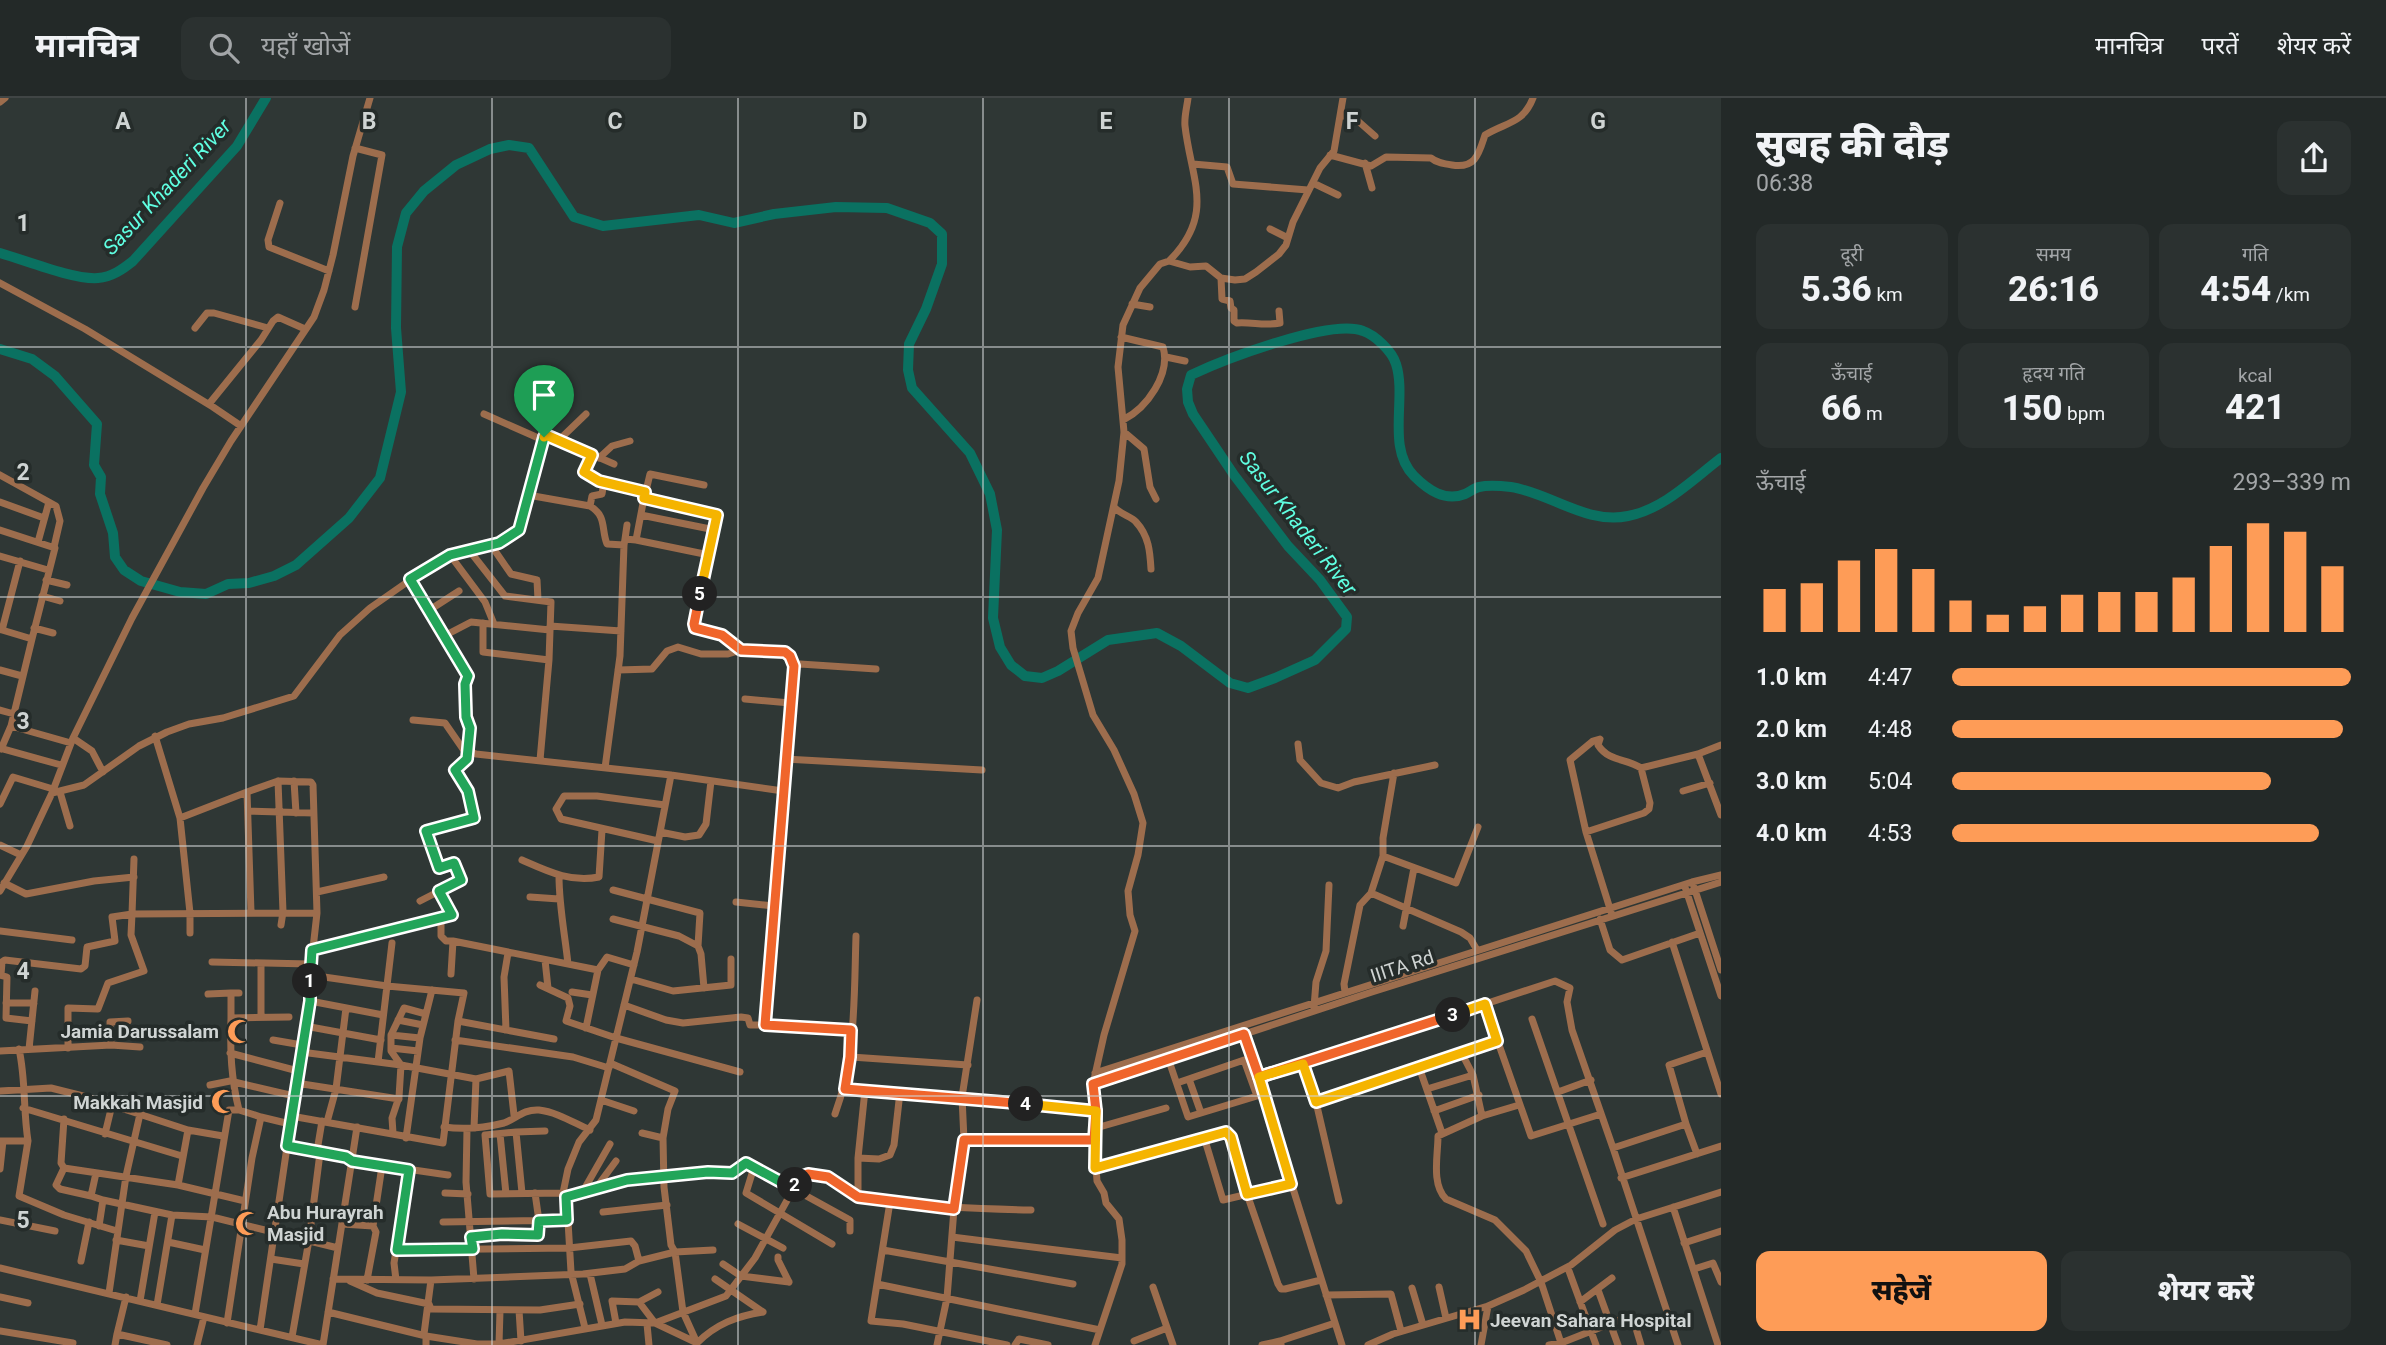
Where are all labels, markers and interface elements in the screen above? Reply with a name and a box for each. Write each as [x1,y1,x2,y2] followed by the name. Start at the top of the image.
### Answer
[181,17,671,80] search box
[35,26,139,65] text: मानचित्र
[205,29,243,67] icon: search
[261,31,350,61] text: यहाँ खोजें
[2095,32,2164,60] text: मानचित्र
[2202,32,2239,60] text: परतें
[2277,32,2351,60] text: शेयर करें
[115,108,131,135] text: A
[362,108,376,135] text: B
[607,108,623,135] text: C
[853,108,867,135] text: D
[1100,108,1113,135] text: E
[1346,108,1359,135] text: F
[1590,108,1606,135] text: G
[98,114,237,260] water label: Sasur Khaderi River
[2277,121,2351,195] button: share
[1756,122,1949,166] text: सुबह की दौड़
[1756,170,1813,197] text: 06:38
[16,210,30,237] text: 1
[1840,243,1863,266] text: दूरी
[2036,243,2071,266] text: समय
[2242,243,2268,266] text: गति
[1801,269,1872,310] text: 5.36
[2008,269,2099,310] text: 26:16
[2200,269,2271,310] text: 4:54
[1872,283,1903,306] text: km
[2271,283,2310,306] text: /km
[1831,362,1872,385] text: ऊँचाई
[2022,362,2085,385] text: हृदय गति
[2238,364,2272,387] text: kcal
[514,365,574,437] pin
[525,376,563,414] icon: arrive
[2225,387,2285,428] text: 421
[1821,388,1861,429] text: 66
[2002,388,2062,429] text: 150
[1861,402,1883,425] text: m
[2062,402,2105,425] text: bpm
[1234,446,1362,601] water label: Sasur Khaderi River
[16,459,30,486] text: 2
[1756,469,1806,496] text: ऊँचाई
[2232,469,2351,496] text: 293–339 m
[682,576,718,612] pin: 5
[694,582,705,605] text: 5
[1756,664,1827,691] text: 1.0 km
[1868,664,1912,691] text: 4:47
[16,708,30,735] text: 3
[1756,716,1827,743] text: 2.0 km
[1868,716,1912,743] text: 4:48
[1756,768,1827,795] text: 3.0 km
[1868,768,1912,795] text: 5:04
[1756,820,1827,847] text: 4.0 km
[1868,820,1912,847] text: 4:53
[1368,945,1437,988] street label: IIITA Rd
[16,958,30,985] text: 4
[292,964,328,998] pin: 1
[304,969,315,992] text: 1
[1436,998,1470,1032] pin: 3
[1447,1003,1458,1026] text: 3
[225,1017,253,1045] mosque icon: Jamia Darussalam
[60,1020,219,1043] place label: Jamia Darussalam
[1009,1086,1044,1122] pin: 4
[209,1088,237,1116] mosque icon: Makkah Masjid
[73,1091,203,1114] place label: Makkah Masjid
[1020,1092,1031,1115] text: 4
[778,1168,812,1202] pin: 2
[789,1173,800,1196] text: 2
[267,1201,384,1246] place label: Abu Hurayrah Masjid
[16,1207,30,1234] text: 5
[233,1209,261,1237] mosque icon: Abu Hurayrah Masjid
[1756,1251,2047,1331] button: सहेजें
[2061,1251,2351,1331] button: शेयर करें
[1456,1306,1484,1334] hospital icon: Jeevan Sahara Hospital
[1490,1309,1692,1332] place label: Jeevan Sahara Hospital

